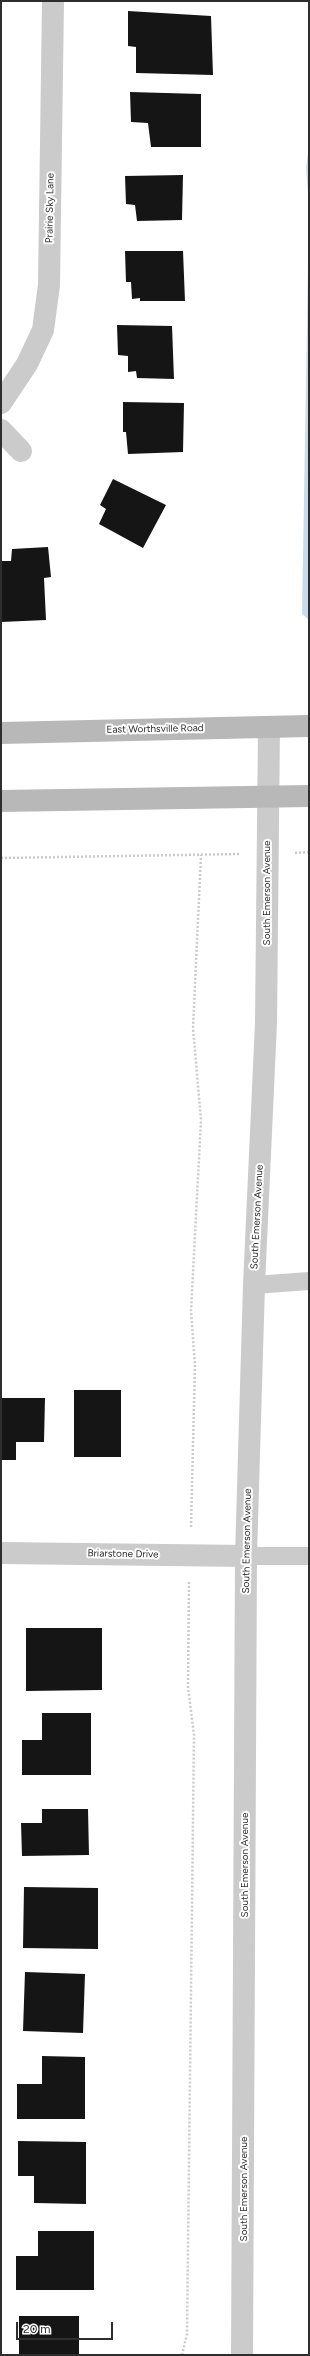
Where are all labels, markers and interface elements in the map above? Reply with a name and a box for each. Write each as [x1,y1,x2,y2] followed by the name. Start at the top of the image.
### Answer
[43,173,57,243] street label: Prairie Sky Lane
[106,722,204,736] street label: East Worthsville Road
[261,841,273,945] street label: South Emerson Avenue
[248,1164,266,1270] street label: South Emerson Avenue
[240,1488,254,1594] street label: South Emerson Avenue
[87,1547,159,1561] street label: Briarstone Drive
[239,1813,251,1917] street label: South Emerson Avenue
[238,2137,250,2241] street label: South Emerson Avenue
[18,2314,115,2340] scale bar
[23,2322,51,2336] text: 20 m

